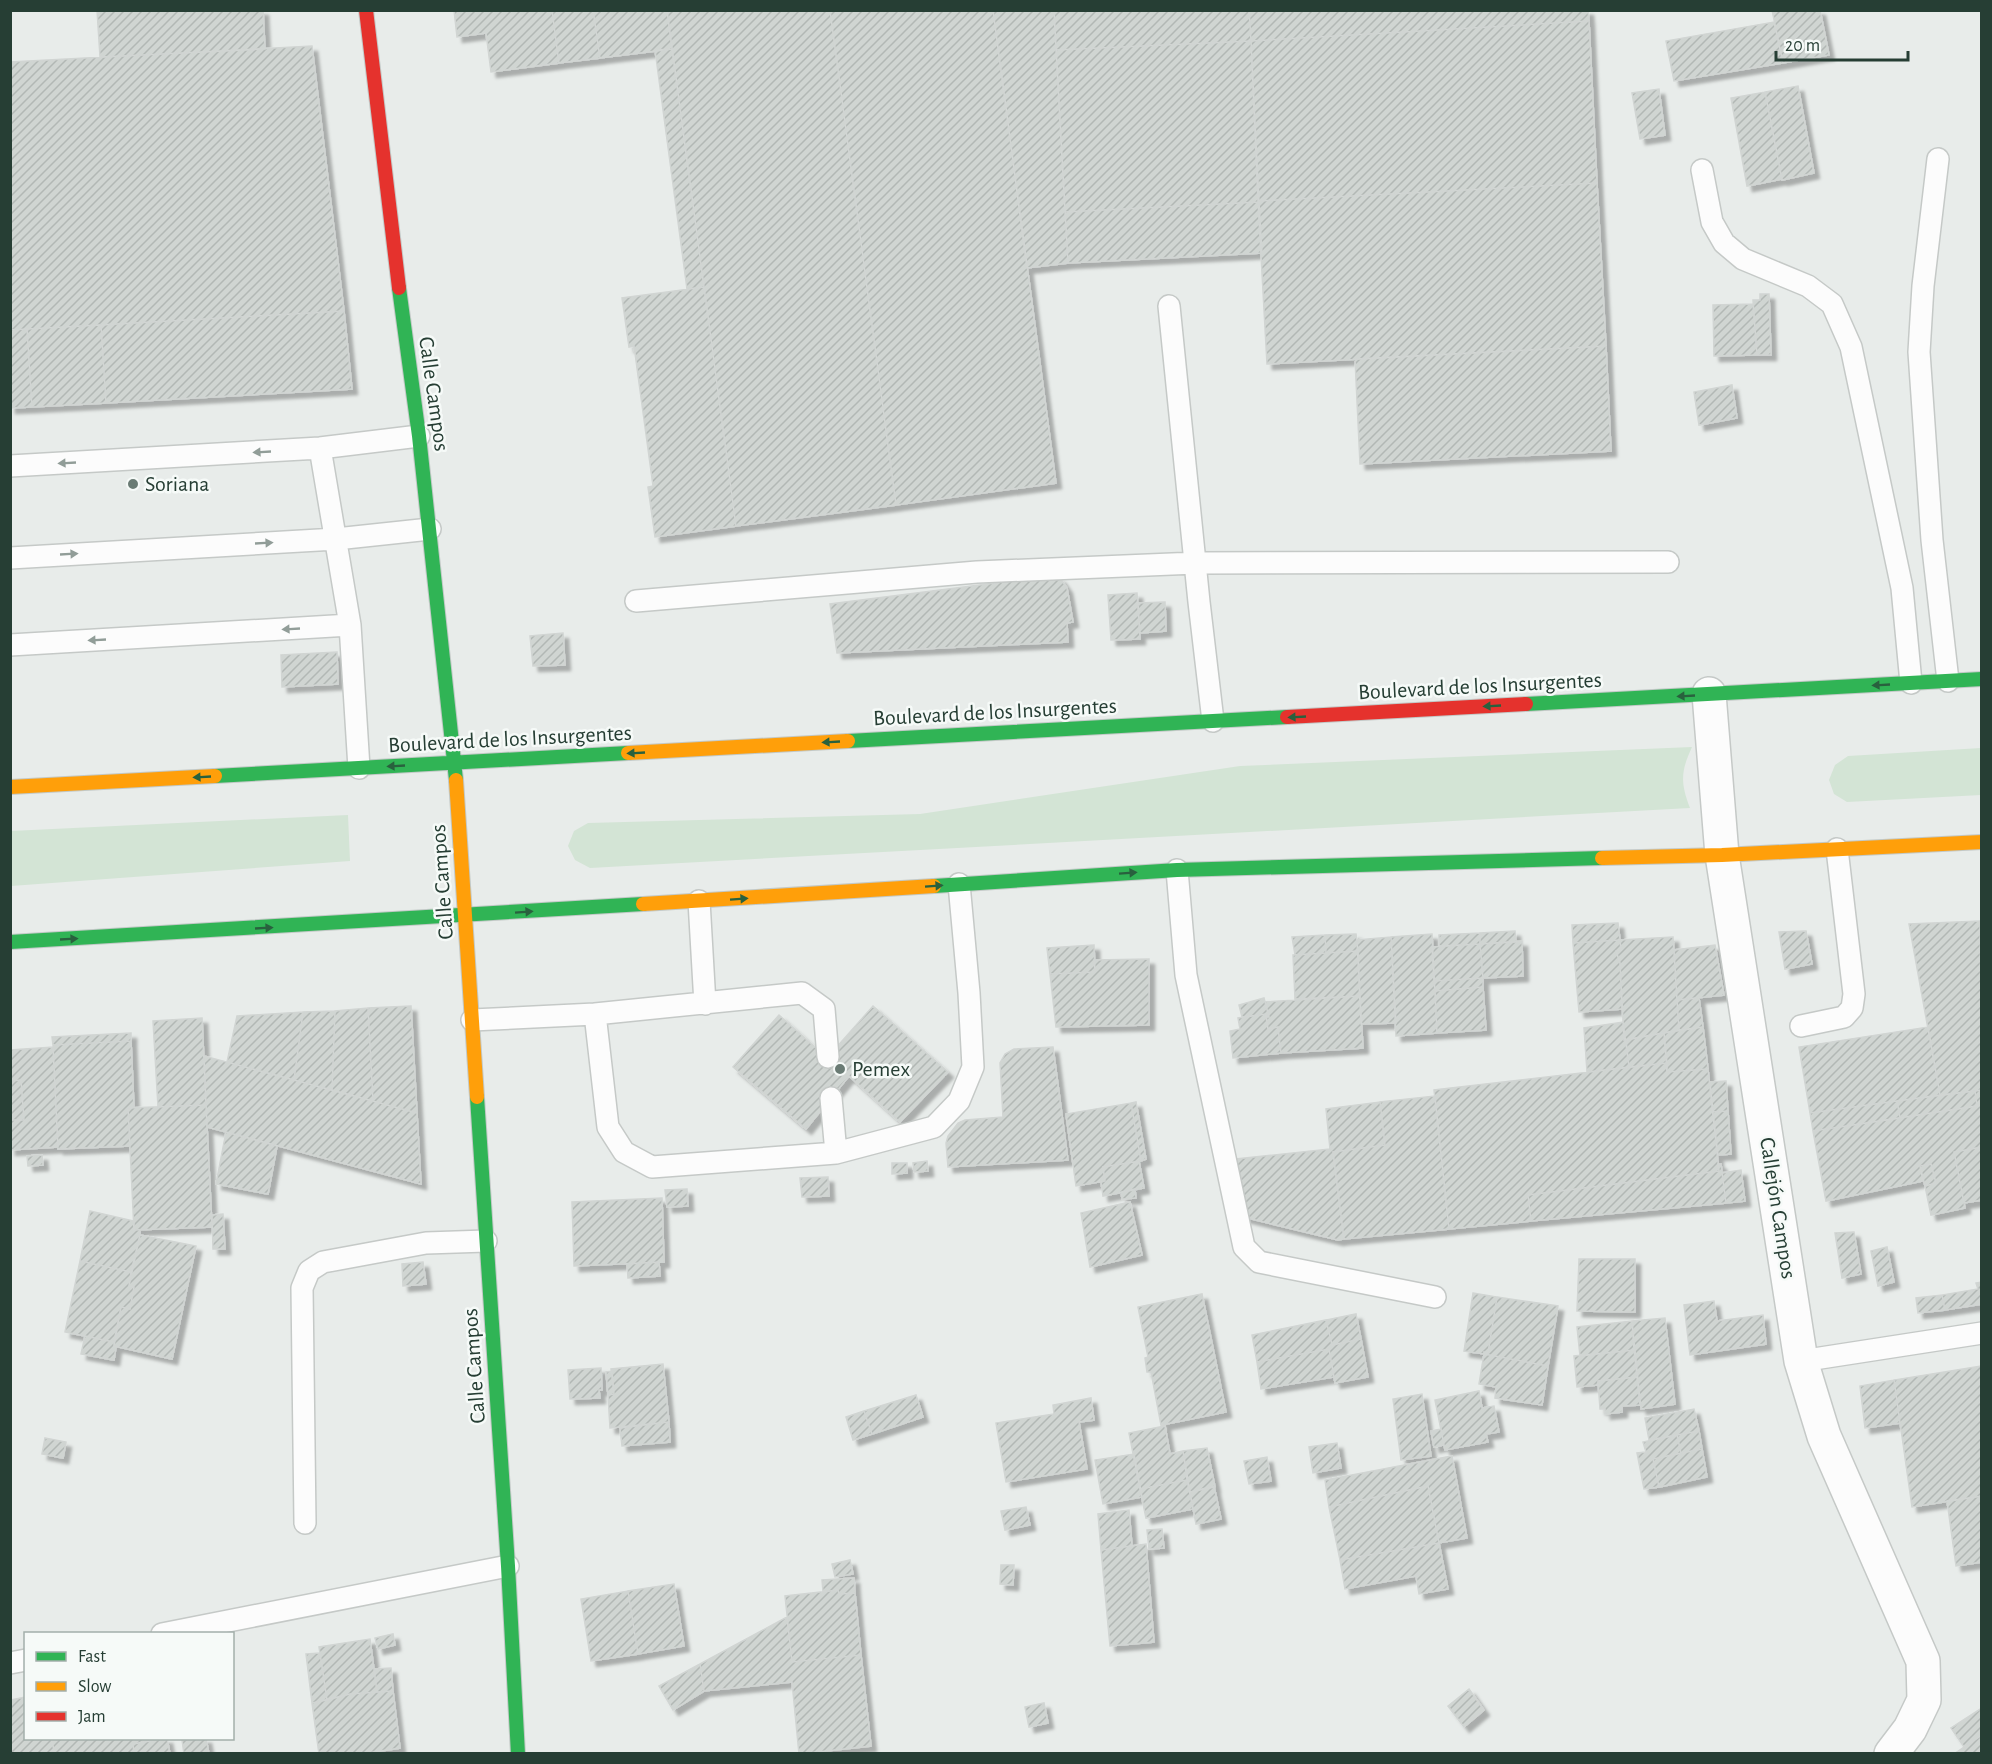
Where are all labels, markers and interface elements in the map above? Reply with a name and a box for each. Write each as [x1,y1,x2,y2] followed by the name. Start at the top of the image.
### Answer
[1776,24,1908,62] scale bar
[1785,37,1820,55] text: 20 m
[415,335,453,453] street label: Calle Campos
[252,447,271,456] one-way arrow
[58,458,77,467] one-way arrow
[145,473,209,495] place label: Soriana
[126,477,140,491] marker: Soriana
[254,539,273,548] one-way arrow
[59,550,78,559] one-way arrow
[282,624,301,633] one-way arrow
[87,635,106,645] one-way arrow
[1358,669,1602,703] street label: Boulevard de los Insurgentes
[1872,680,1891,690] one-way arrow
[1677,691,1696,700] one-way arrow
[873,695,1117,729] street label: Boulevard de los Insurgentes
[1482,702,1501,711] one-way arrow
[1288,712,1307,721] one-way arrow
[388,722,632,756] street label: Boulevard de los Insurgentes
[821,738,840,747] one-way arrow
[627,748,646,757] one-way arrow
[387,761,406,770] one-way arrow
[192,772,211,781] one-way arrow
[427,824,457,940] street label: Calle Campos
[1119,869,1138,878] one-way arrow
[924,881,943,891] one-way arrow
[730,894,749,903] one-way arrow
[514,908,533,917] one-way arrow
[254,923,273,932] one-way arrow
[59,934,78,943] one-way arrow
[852,1058,910,1080] place label: Pemex
[833,1062,847,1076] marker: Pemex
[1756,1136,1800,1280] street label: Callejón Campos
[459,1308,489,1424] street label: Calle Campos
[24,1632,234,1740] legend
[78,1648,106,1666] text: Fast
[78,1678,111,1696] text: Slow
[78,1708,106,1726] text: Jam

